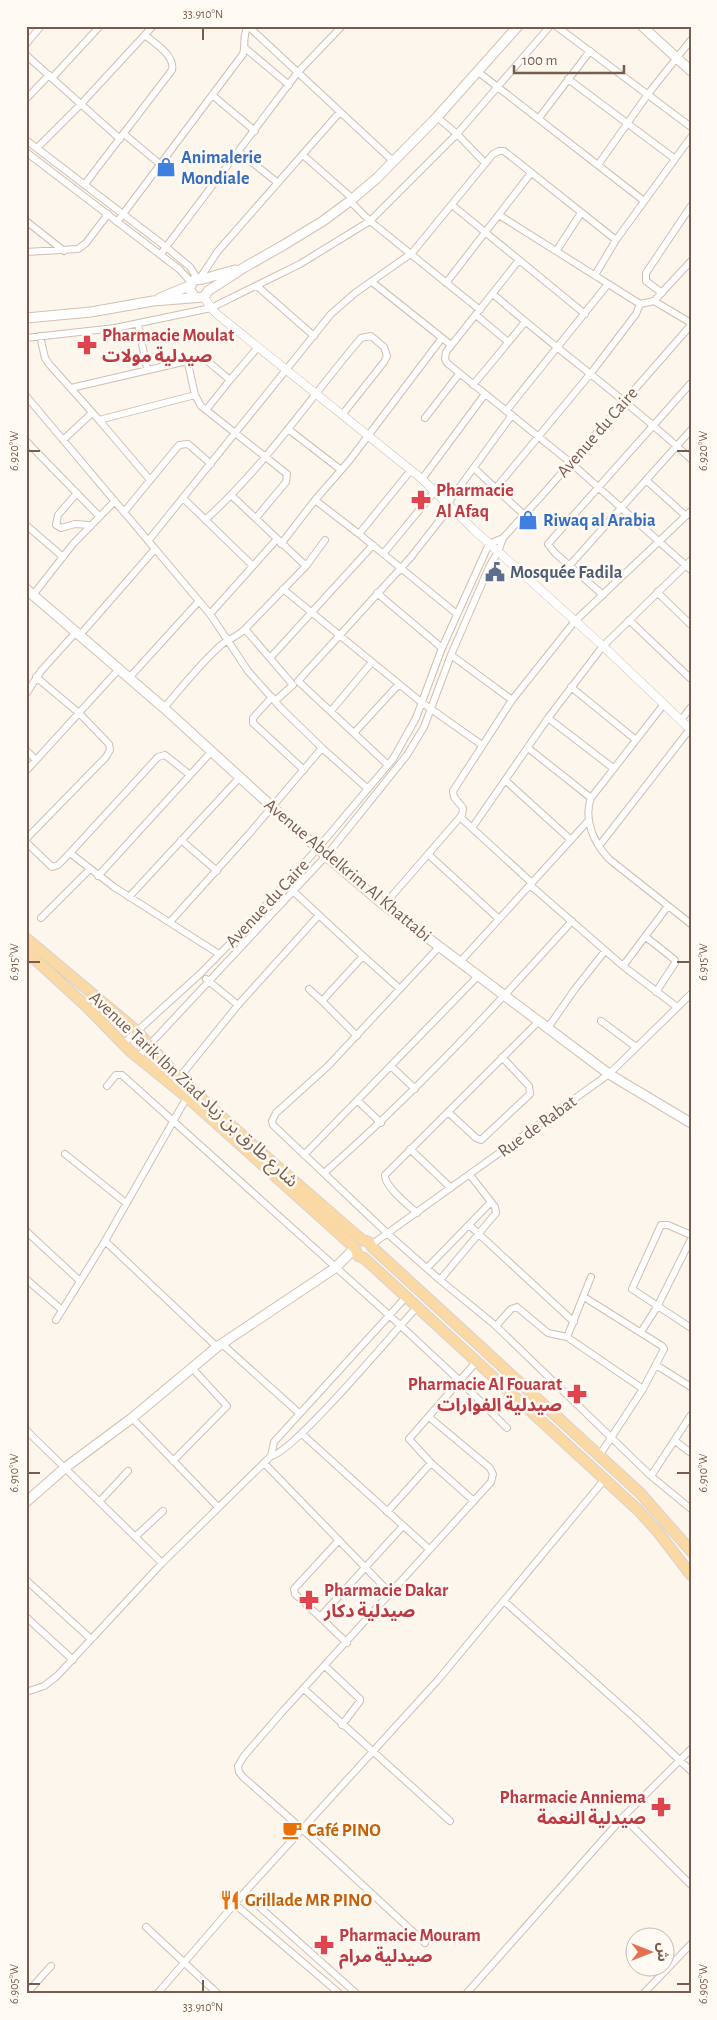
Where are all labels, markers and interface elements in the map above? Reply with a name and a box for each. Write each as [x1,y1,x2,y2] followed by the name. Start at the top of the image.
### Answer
[183,8,223,20] text: 33.910°N
[514,42,624,74] scale bar
[522,53,557,68] text: 100 m
[181,149,262,188] place label: Animalerie Mondiale
[155,156,177,178] shop icon: Animalerie Mondiale
[102,327,234,366] place label: Pharmacie Moulat صيدلية مولات
[76,334,98,356] pharmacy icon: Pharmacie Moulat صيدلية مولات
[554,384,642,481] street label: Avenue du Caire
[8,431,20,471] text: 6.920°W
[697,431,709,471] text: 6.920°W
[436,482,514,521] place label: Pharmacie Al Afaq
[410,489,432,511] pharmacy icon: Pharmacie Al Afaq
[517,509,539,531] shop icon: Riwaq al Arabia
[543,512,656,530] place label: Riwaq al Arabia
[484,561,506,583] public building icon: Mosquée Fadila
[510,564,623,582] place label: Mosquée Fadila
[260,796,434,946] street label: Avenue Abdelkrim Al Khattabi
[223,856,313,951] street label: Avenue du Caire
[8,943,20,981] text: 6.915°W
[697,943,709,981] text: 6.915°W
[83,988,301,1194] street label: Avenue Tarik Ibn Ziad شارع طارق بن زياد
[495,1092,580,1161] street label: Rue de Rabat
[408,1376,562,1416] place label: Pharmacie Al Fouarat صيدلية الفوارات
[566,1383,588,1405] pharmacy icon: Pharmacie Al Fouarat صيدلية الفوارات
[8,1453,20,1492] text: 6.910°W
[697,1453,709,1492] text: 6.910°W
[323,1582,449,1622] place label: Pharmacie Dakar صيدلية دكار
[298,1589,320,1611] pharmacy icon: Pharmacie Dakar صيدلية دكار
[500,1789,646,1828] place label: Pharmacie Anniema صيدلية النعمة
[650,1796,672,1818] pharmacy icon: Pharmacie Anniema صيدلية النعمة
[281,1819,303,1841] cafe icon: Café PINO
[307,1822,381,1840] place label: Café PINO
[219,1889,241,1911] restaurant icon: Grillade MR PINO
[245,1892,372,1910] place label: Grillade MR PINO
[339,1927,481,1969] place label: Pharmacie Mouram صيدلية مرام
[624,1928,674,1978] north arrow
[313,1934,335,1956] pharmacy icon: Pharmacie Mouram صيدلية مرام
[655,1942,669,1962] text: ش
[8,1964,20,2004] text: 6.905°W
[697,1964,709,2004] text: 6.905°W
[183,2001,223,2013] text: 33.910°N

